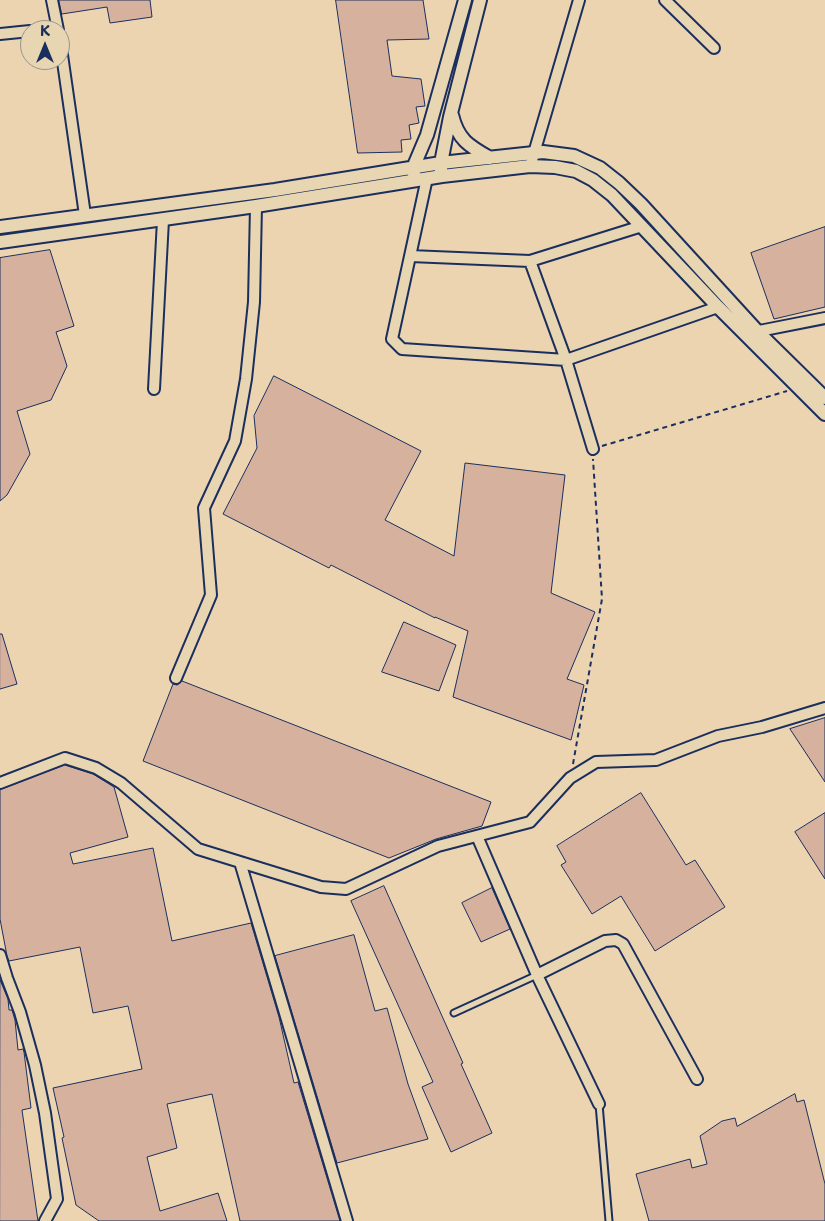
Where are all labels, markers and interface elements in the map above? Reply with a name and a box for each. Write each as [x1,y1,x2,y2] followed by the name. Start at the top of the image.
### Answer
[20,20,70,70] north arrow
[40,20,50,41] text: K

